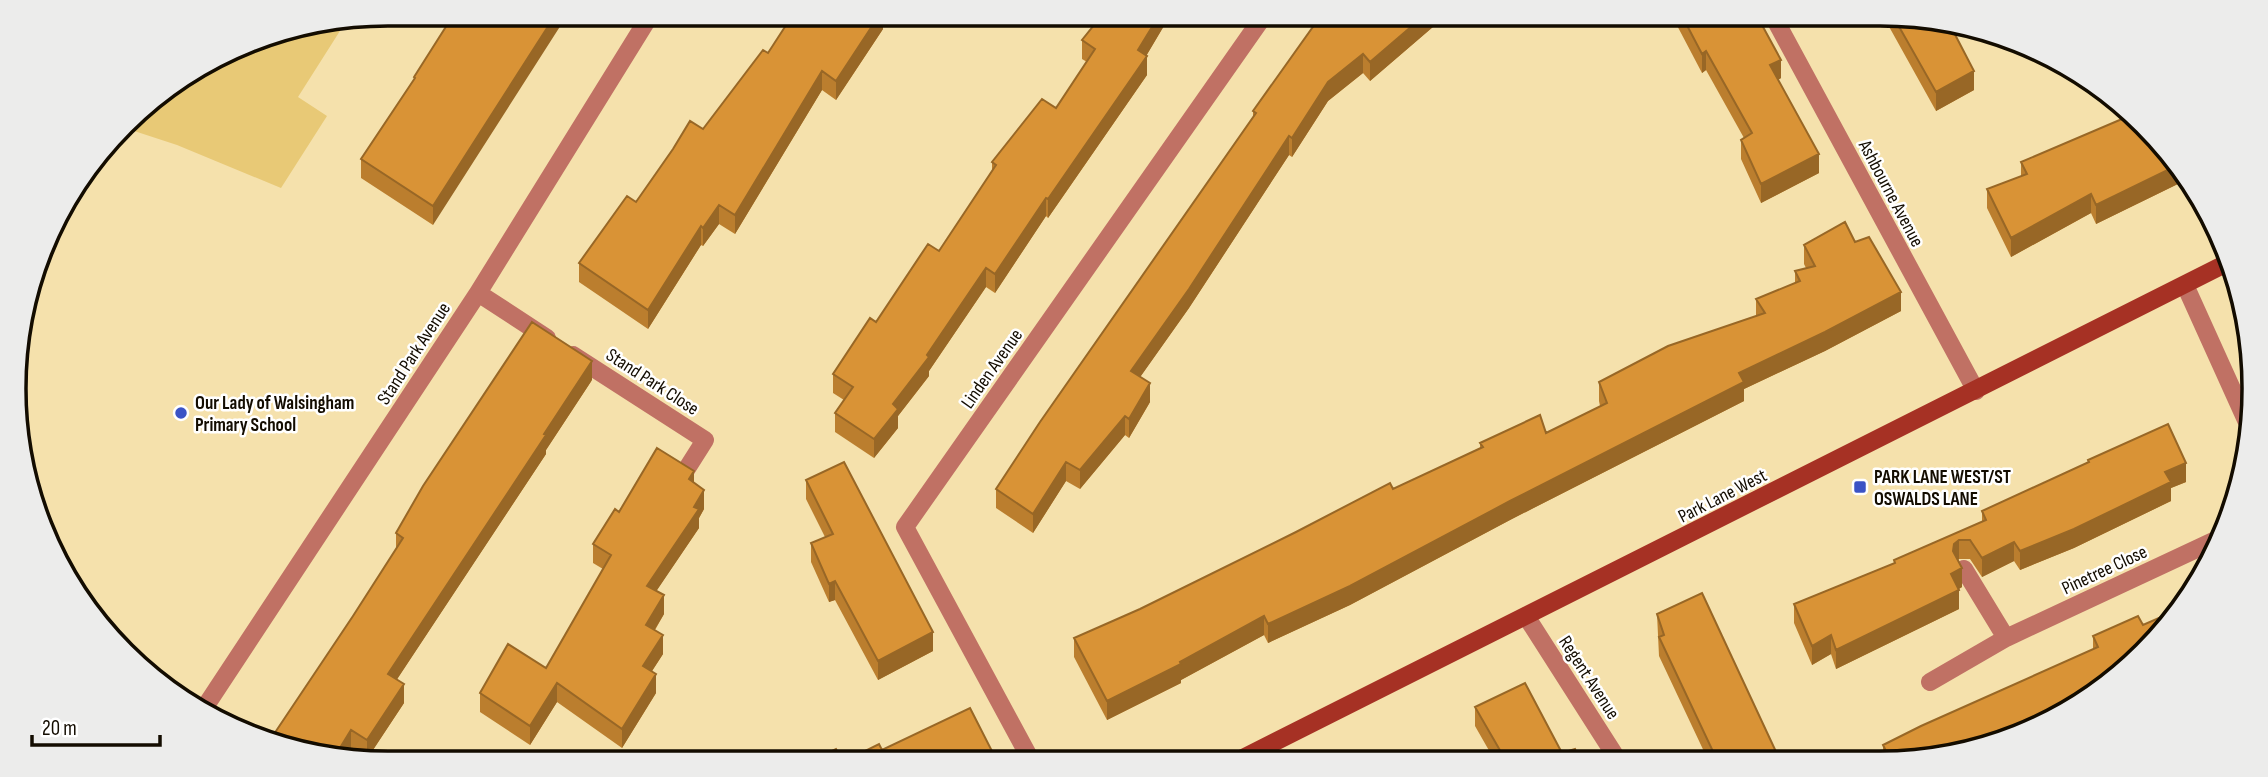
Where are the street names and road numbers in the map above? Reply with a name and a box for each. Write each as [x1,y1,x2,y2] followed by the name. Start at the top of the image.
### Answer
[1852,136,1928,251] street label: Ashbourne Avenue
[373,298,456,409] street label: Stand Park Avenue
[956,325,1028,413] street label: Linden Avenue
[601,344,703,421] street label: Stand Park Close
[1675,464,1771,528] street label: Park Lane West
[2058,541,2151,600] street label: Pinetree Close
[1553,632,1624,724] street label: Regent Avenue

